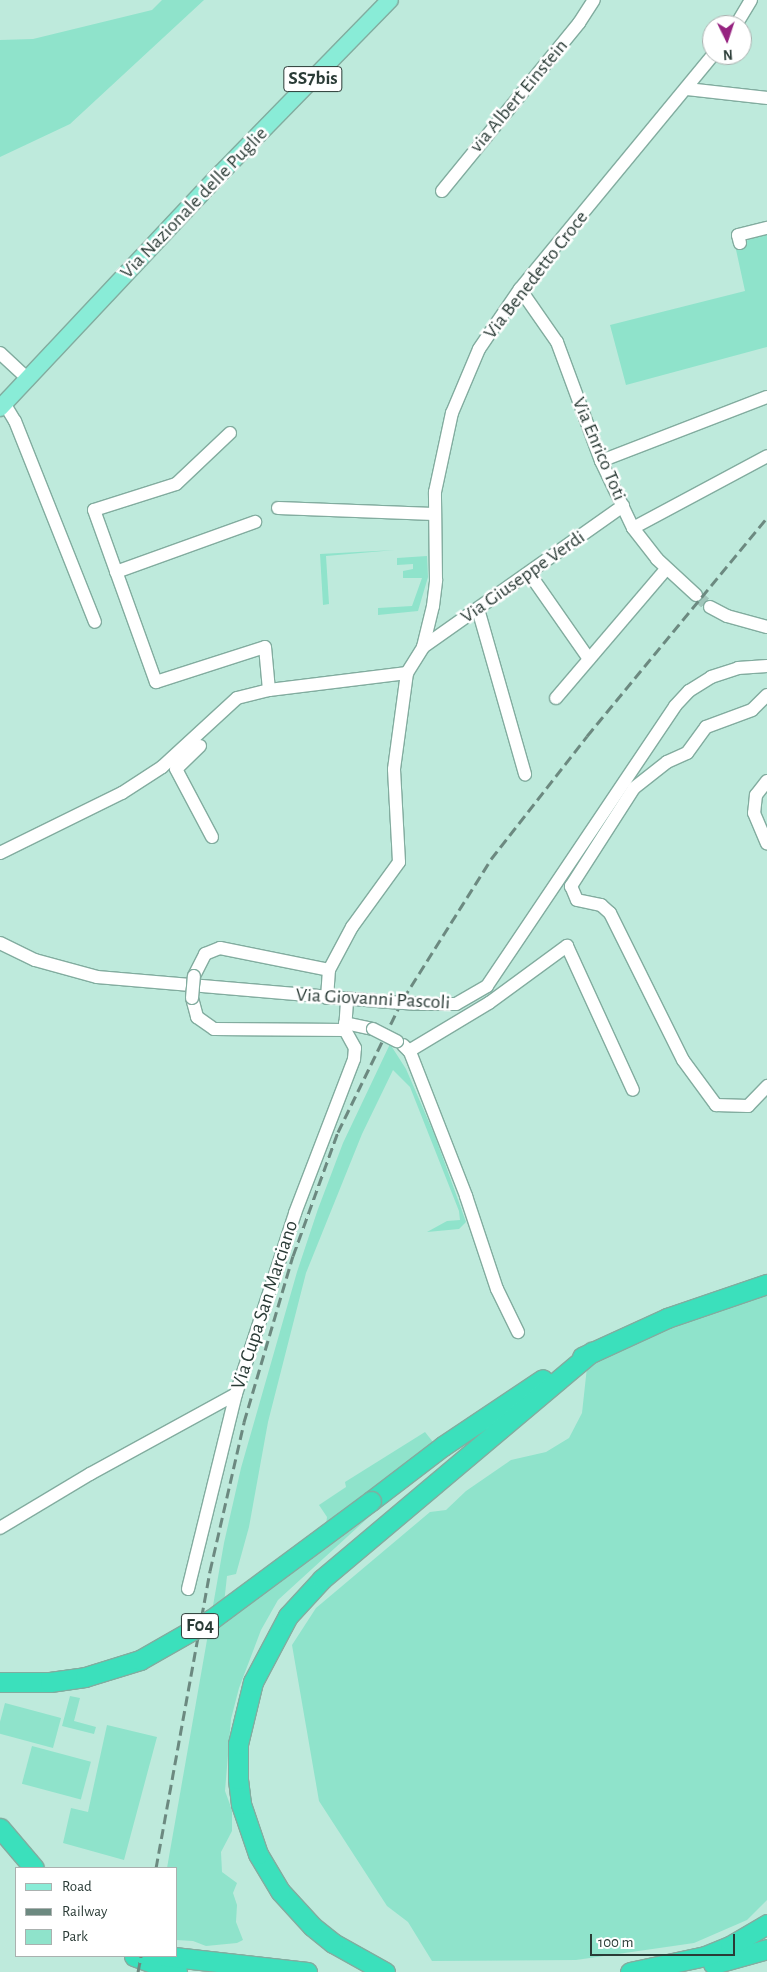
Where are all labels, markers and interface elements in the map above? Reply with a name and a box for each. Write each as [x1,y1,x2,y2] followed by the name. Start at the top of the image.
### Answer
[702,15,752,65] north arrow
[465,34,573,158] street label: via Albert Einstein
[723,47,733,61] text: N
[283,62,343,96] road number: SS7bis
[115,122,273,284] street label: Via Nazionale delle Puglie
[478,206,594,344] street label: Via Benedetto Croce
[566,394,632,504] street label: Via Enrico Toti
[456,525,590,629] street label: Via Giuseppe Verdi
[295,983,451,1015] street label: Via Giovanni Pascoli
[226,1218,304,1392] street label: Via Cupa San Marciano
[180,1610,220,1642] road number: F04
[15,1867,178,1957] legend
[62,1879,92,1894] text: Road
[62,1904,107,1919] text: Railway
[592,1924,737,1956] scale bar
[62,1929,88,1944] text: Park
[598,1935,633,1950] text: 100 m

